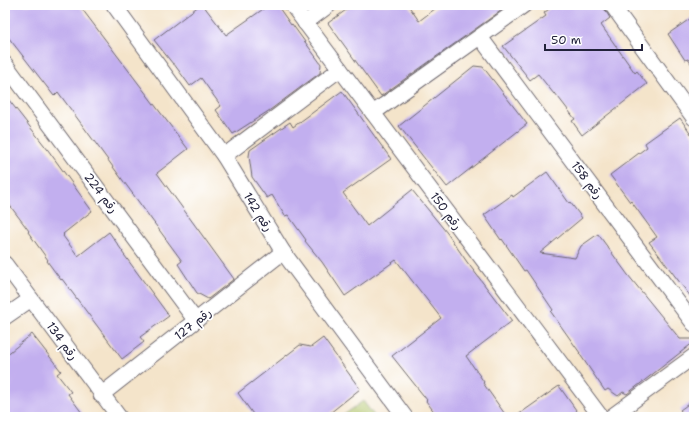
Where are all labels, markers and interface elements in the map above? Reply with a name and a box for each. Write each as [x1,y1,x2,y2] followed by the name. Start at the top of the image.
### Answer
[545,26,642,52] scale bar
[551,32,581,48] text: 50 m
[567,158,606,203] street label: رقم 158
[80,170,121,217] street label: رقم 224
[239,189,276,235] street label: رقم 142
[426,189,465,234] street label: رقم 150
[171,304,216,344] street label: رقم 127
[42,319,81,364] street label: رقم 134

